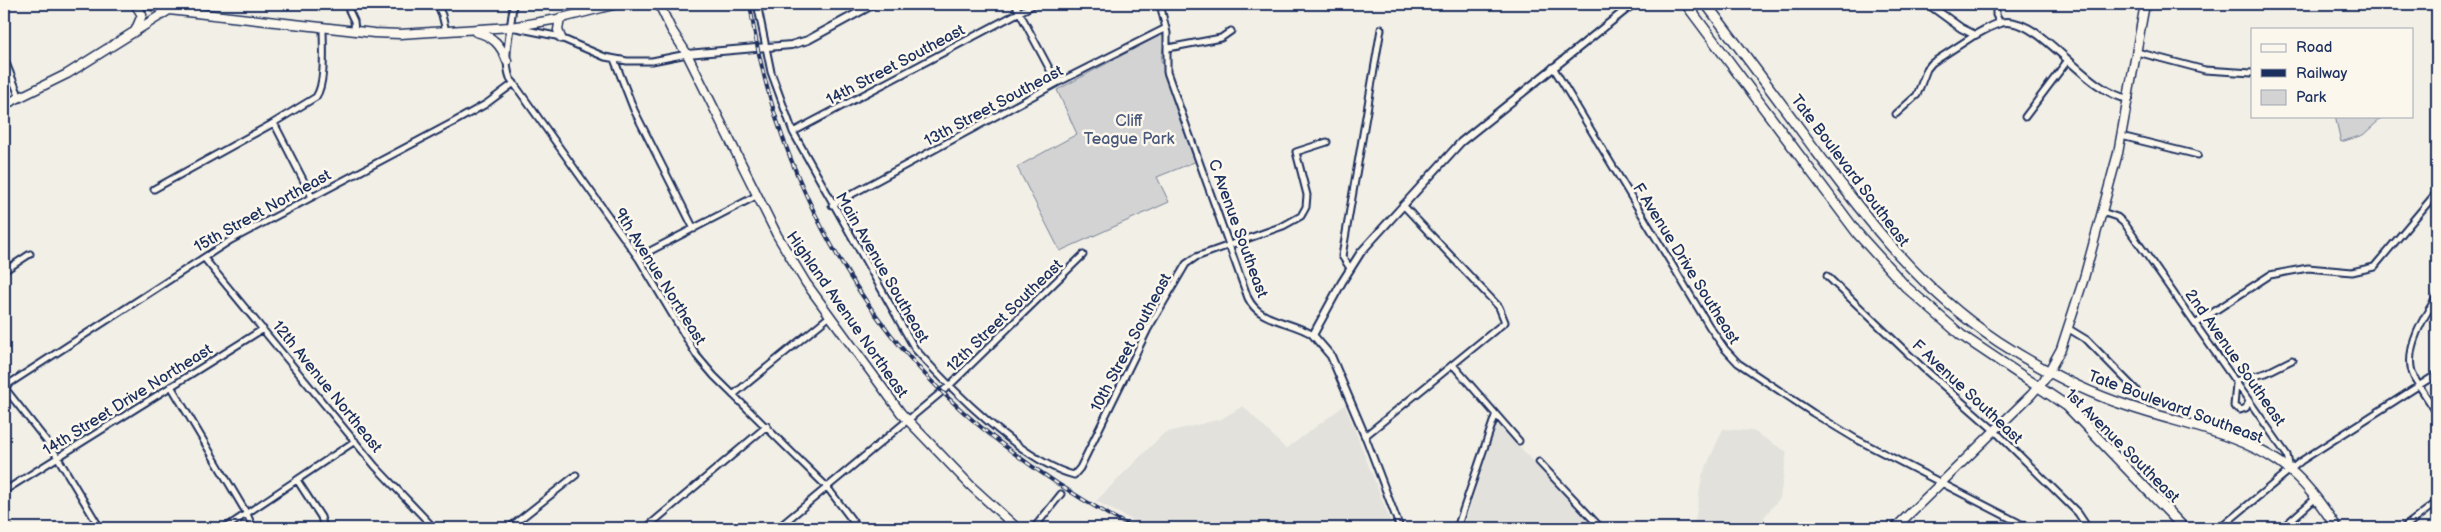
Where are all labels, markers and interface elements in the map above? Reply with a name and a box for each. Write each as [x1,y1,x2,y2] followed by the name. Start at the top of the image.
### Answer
[823,21,968,110] street label: 14th Street Southeast
[2251,28,2414,118] legend
[2296,38,2332,57] text: Road
[921,62,1066,151] street label: 13th Street Southeast
[2296,64,2347,83] text: Railway
[2296,88,2327,107] text: Park
[1787,91,1913,250] street label: Tate Boulevard Southeast
[1084,112,1174,149] park label: Cliff Teague Park
[1204,157,1272,300] street label: C Avenue Southeast
[191,166,335,257] street label: 15th Street Northeast
[1628,180,1743,348] street label: F Avenue Drive Southeast
[831,189,933,346] street label: Main Avenue Southeast
[610,205,710,349] street label: 9th Avenue Northeast
[782,228,912,402] street label: Highland Avenue Northeast
[943,256,1067,376] street label: 12th Street Southeast
[1087,270,1176,415] street label: 10th Street Southeast
[2180,286,2289,430] street label: 2nd Avenue Southeast
[268,317,386,457] street label: 12th Avenue Northeast
[1908,336,2026,448] street label: F Avenue Southeast
[40,340,216,460] street label: 14th Street Drive Northeast
[2085,367,2266,448] street label: Tate Boulevard Southeast
[2061,385,2183,507] street label: 1st Avenue Southeast

